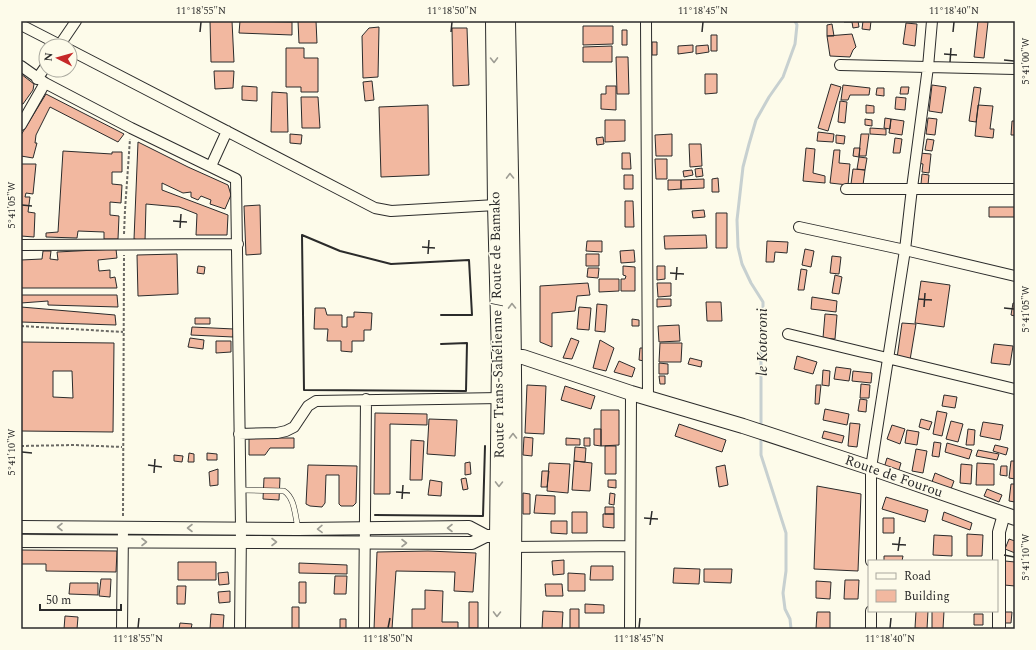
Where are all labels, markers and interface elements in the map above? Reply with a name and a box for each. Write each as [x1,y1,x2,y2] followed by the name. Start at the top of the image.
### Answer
[176,3,226,19] text: 11°18'55"N
[427,3,477,19] text: 11°18'50"N
[678,3,728,19] text: 11°18'45"N
[929,3,979,19] text: 11°18'40"N
[1018,37,1034,84] text: 5°41'00"W
[38,38,78,78] north arrow
[40,52,57,62] text: N
[490,57,499,63] one-way arrow
[506,173,514,179] one-way arrow
[4,181,20,228] text: 5°41'05"W
[484,191,510,459] street label: Route Trans-Sahélienne / Route de Bamako
[1018,285,1034,332] text: 5°41'05"W
[508,303,516,309] one-way arrow
[751,308,774,376] water label: le Kotoroni
[4,428,20,475] text: 5°41'10"W
[509,433,517,439] one-way arrow
[842,449,946,503] street label: Route de Fourou
[495,481,503,487] one-way arrow
[57,523,63,531] one-way arrow
[447,523,453,532] one-way arrow
[187,524,193,532] one-way arrow
[317,525,323,533] one-way arrow
[1018,533,1034,580] text: 5°41'10"W
[141,538,147,546] one-way arrow
[271,538,277,546] one-way arrow
[401,539,407,547] one-way arrow
[868,560,998,612] legend
[904,567,931,586] text: Road
[40,586,121,612] scale bar
[904,587,950,606] text: Building
[46,591,71,610] text: 50 m
[493,611,501,617] one-way arrow
[113,631,163,647] text: 11°18'55"N
[363,631,413,647] text: 11°18'50"N
[614,631,664,647] text: 11°18'45"N
[865,631,915,647] text: 11°18'40"N

